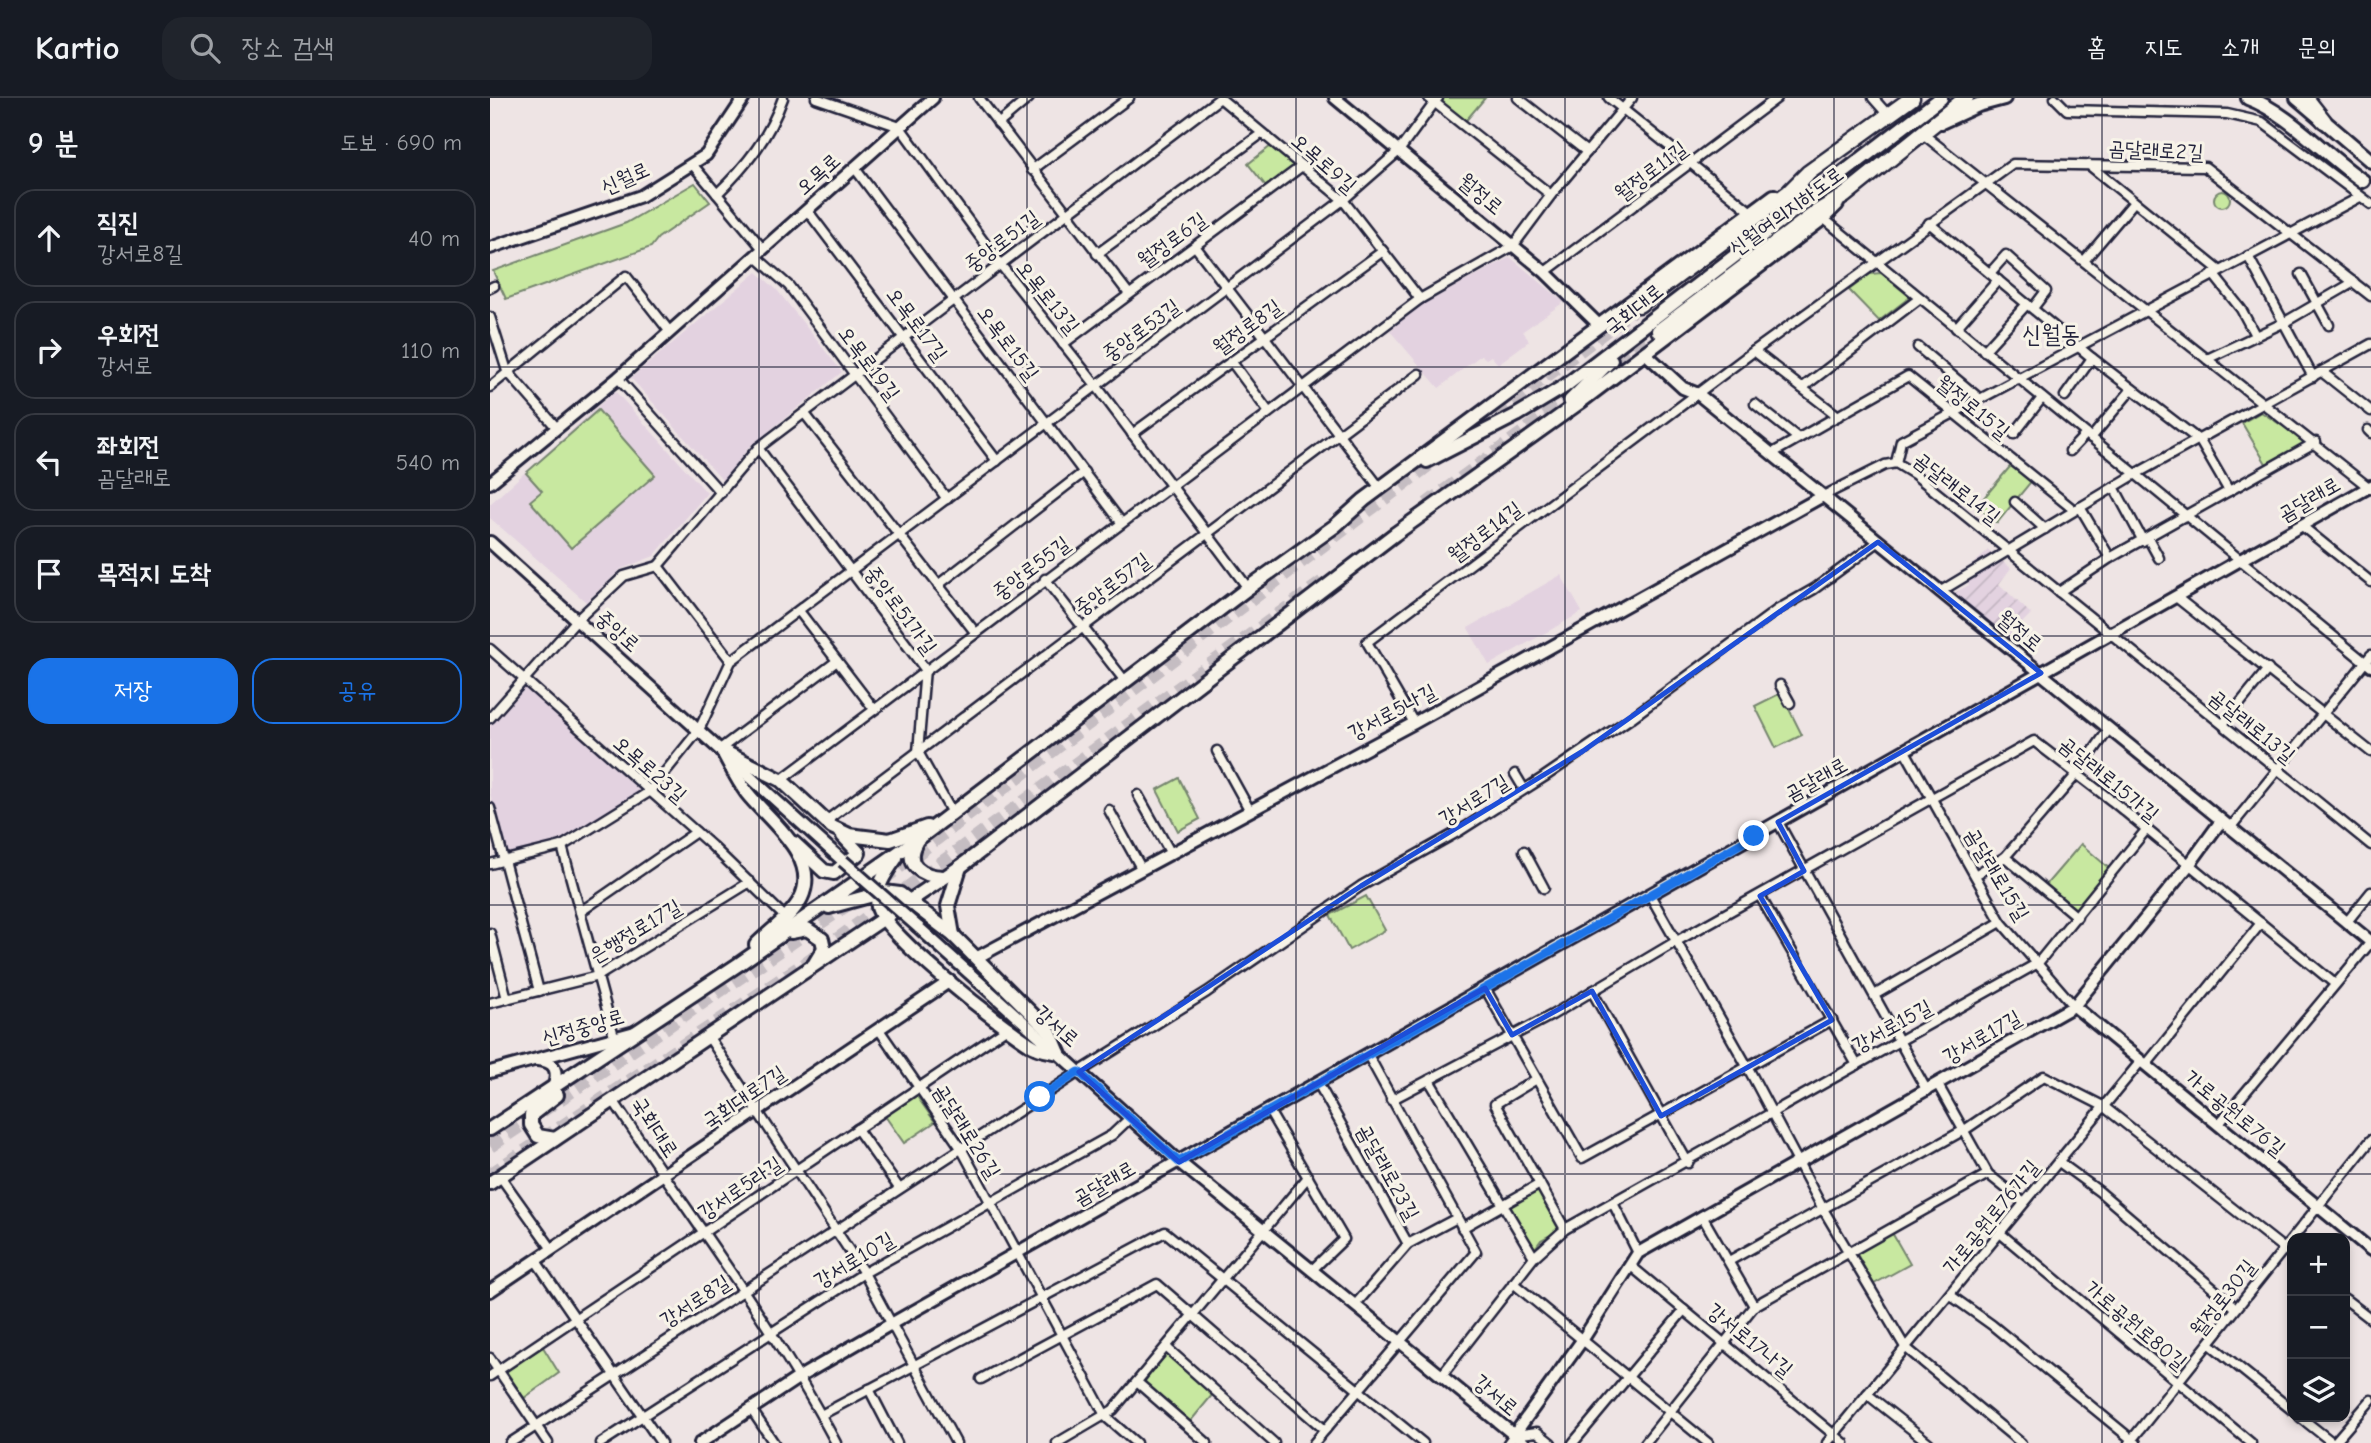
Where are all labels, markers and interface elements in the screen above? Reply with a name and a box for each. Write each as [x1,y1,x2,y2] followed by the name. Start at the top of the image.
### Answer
[162,17,652,80] search box
[35,29,120,67] text: Kartio
[186,29,224,67] icon: search
[242,33,334,63] text: 장소 검색
[2087,33,2106,61] text: 홈
[2144,33,2183,61] text: 지도
[2221,33,2259,61] text: 소개
[2297,33,2336,61] text: 문의
[28,126,79,161] text: 9 분
[1286,128,1362,198] street label: 오목로9길
[340,129,462,156] text: 도보 · 690 m
[1610,136,1692,206] street label: 월정로11길
[2108,136,2204,164] street label: 곰달래로2길
[791,148,845,200] street label: 오목로
[597,157,653,199] street label: 신월로
[1724,162,1848,260] street label: 신월여의지하도로
[1454,169,1508,219] street label: 월정로
[960,205,1044,277] street label: 중앙로51길
[1133,207,1211,273] street label: 월정로6길
[97,208,139,238] text: 직진
[30,219,68,257] icon: ahead
[408,225,460,252] text: 40 m
[97,240,183,267] text: 강서로8길
[1011,256,1085,338] street label: 오목로13길
[1600,278,1668,340] street label: 국회대로
[882,282,952,366] street label: 오목로17길
[1098,294,1184,366] street label: 중앙로53길
[1208,294,1286,360] street label: 월정로8길
[972,301,1044,385] street label: 오목로15길
[97,320,160,350] text: 우회전
[2022,320,2080,348] district label: 신월동
[833,321,905,405] street label: 오목로19길
[30,331,68,369] icon: right
[401,337,460,364] text: 110 m
[97,352,153,379] text: 강서로
[1932,370,2015,444] street label: 월정로15길
[97,432,160,462] text: 좌회전
[30,443,68,481] icon: left
[1909,447,2005,529] street label: 곰달래로14길
[396,449,460,476] text: 540 m
[97,464,171,491] text: 곰달래로
[2274,472,2344,526] street label: 곰달래로
[1443,496,1527,567] street label: 월정로14길
[988,531,1074,605] street label: 중앙로55길
[1069,548,1155,620] street label: 중앙로57길
[30,555,68,593] icon: arrive
[97,559,211,589] text: 목적지 도착
[860,561,942,659] street label: 중앙로51가길
[591,605,645,657] street label: 중앙로
[1993,606,2047,656] street label: 월정로
[28,658,238,724] button: 저장
[252,658,462,724] button: 공유
[1344,679,1440,745] street label: 강서로5나길
[2204,684,2300,768] street label: 곰달래로13길
[608,731,692,807] street label: 오목로23길
[2054,732,2164,826] street label: 곰달래로15가길
[1781,752,1851,806] street label: 곰달래로
[1435,769,1513,831] street label: 강서로7길
[1738,820,1769,851] route end
[1960,823,2034,925] street label: 곰달래로15길
[585,894,685,968] street label: 은행정로17길
[1848,994,1936,1058] street label: 강서로15길
[1030,1000,1084,1052] street label: 강서로
[539,1004,627,1050] street label: 신정중앙로
[1939,1005,2025,1069] street label: 강서로17길
[698,1061,790,1133] street label: 국회대로7길
[2180,1065,2290,1161] street label: 가로공원로76길
[929,1079,1006,1183] street label: 곰달래로26길
[1024,1081,1055,1112] route start
[627,1092,683,1162] street label: 국회대로
[1352,1120,1424,1224] street label: 곰달래로23길
[694,1151,787,1225] street label: 강서로5라길
[1938,1155,2044,1279] street label: 가로공원로76가길
[1069,1156,1139,1210] street label: 곰달래로
[810,1227,898,1293] street label: 강서로10길
[2287,1233,2350,1422] map controls
[2287,1233,2350,1296] button: +
[2186,1255,2261,1341] street label: 월정로30길
[656,1270,734,1332] street label: 강서로8길
[2080,1276,2192,1374] street label: 가로공원로80길
[2287,1296,2350,1359] button: −
[1703,1298,1798,1382] street label: 강서로17나길
[2287,1359,2350,1422] button: layers
[1469,1370,1523,1420] street label: 강서로

